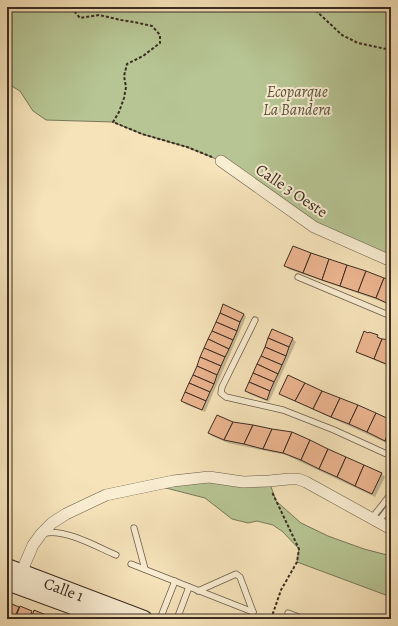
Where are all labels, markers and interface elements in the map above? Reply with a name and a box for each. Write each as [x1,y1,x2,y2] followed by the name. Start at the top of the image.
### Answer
[263,81,332,121] park label: Ecoparque La Bandera
[251,159,332,223] street label: Calle 3 Oeste
[41,573,87,607] street label: Calle 1

